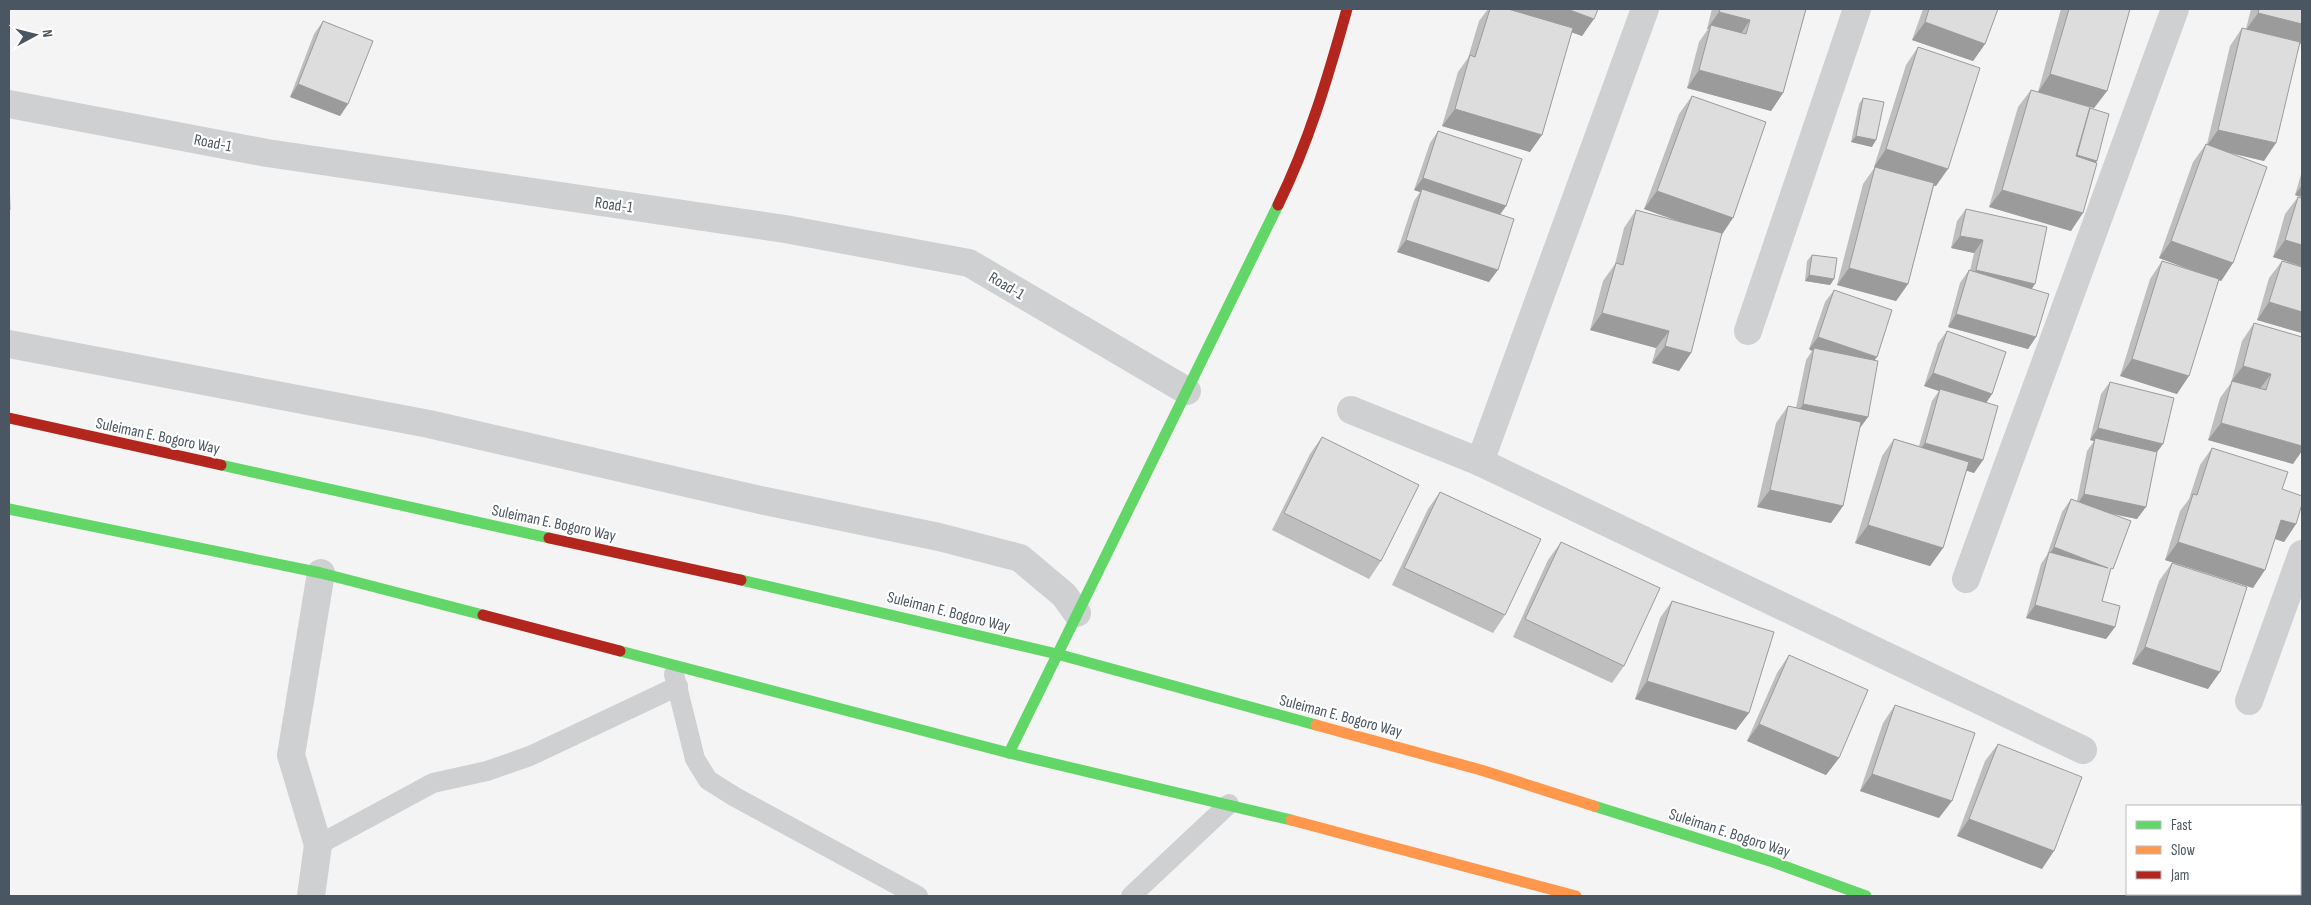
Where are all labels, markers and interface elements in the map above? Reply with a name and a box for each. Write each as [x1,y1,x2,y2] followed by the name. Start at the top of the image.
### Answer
[10,10,60,60] north arrow
[39,29,56,38] text: N
[192,131,234,157] street label: Road-1
[594,193,634,218] street label: Road-1
[985,268,1028,304] street label: Road-1
[94,414,221,459] street label: Suleiman E. Bogoro Way
[490,501,617,546] street label: Suleiman E. Bogoro Way
[885,588,1012,637] street label: Suleiman E. Bogoro Way
[1277,691,1404,742] street label: Suleiman E. Bogoro Way
[1667,805,1793,862] street label: Suleiman E. Bogoro Way
[2126,805,2301,895] legend
[2171,816,2193,835] text: Fast
[2171,841,2195,860] text: Slow
[2170,866,2189,885] text: Jam

